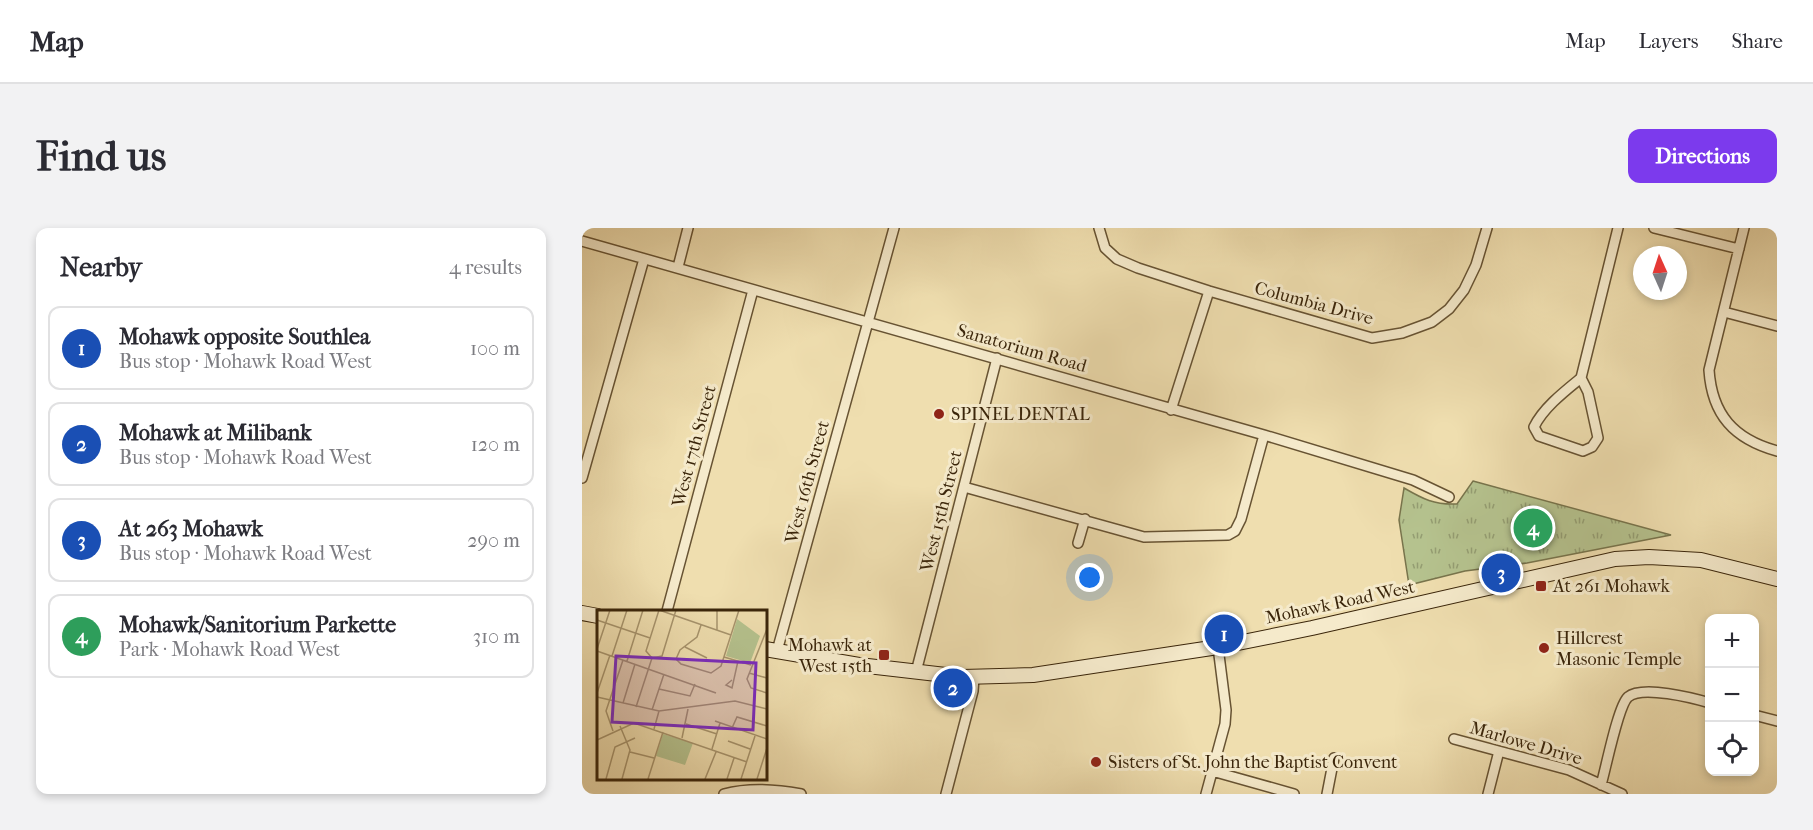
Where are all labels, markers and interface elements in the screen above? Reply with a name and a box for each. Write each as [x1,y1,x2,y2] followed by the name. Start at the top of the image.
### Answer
[30,25,84,58] text: Map
[1565,29,1606,53] text: Map
[1639,29,1698,53] text: Layers
[1731,29,1783,53] text: Share
[1628,129,1777,183] button: Directions
[36,132,166,181] text: Find us
[1633,246,1687,300] north arrow
[60,252,142,283] text: Nearby
[449,256,522,279] text: 4 results
[1252,278,1376,329] street label: Columbia Drive
[955,320,1089,377] street label: Sanatorium Road
[119,324,370,350] text: Mohawk opposite Southlea
[78,337,85,360] text: 1
[470,337,520,360] text: 100 m
[119,350,372,373] text: Bus stop · Mohawk Road West
[668,382,721,510] street label: West 17th Street
[951,404,1090,425] place label: SPINEL DENTAL
[932,407,946,421] marker: SPINEL DENTAL
[781,418,834,547] street label: West 16th Street
[119,420,312,446] text: Mohawk at Milibank
[76,433,87,456] text: 2
[471,433,520,456] text: 120 m
[119,446,372,469] text: Bus stop · Mohawk Road West
[916,448,967,575] street label: West 15th Street
[1514,506,1552,550] pin: 4
[119,516,263,542] text: At 263 Mohawk
[77,529,86,552] text: 3
[467,529,520,552] text: 290 m
[119,542,372,565] text: Bus stop · Mohawk Road West
[1482,550,1520,596] pin: 3
[1075,563,1104,592] your location
[1264,576,1417,629] street label: Mohawk Road West
[1552,576,1670,597] place label: At 261 Mohawk
[1534,579,1548,593] marker: At 261 Mohawk
[597,610,766,779] inset map
[119,612,396,638] text: Mohawk/Sanitorium Parkette
[1204,612,1244,656] pin: 1
[1705,614,1759,776] map controls
[1705,614,1759,668] button: +
[76,625,87,648] text: 4
[473,625,520,648] text: 310 m
[1556,628,1682,670] place label: Hillcrest Masonic Temple
[788,635,873,677] place label: Mohawk at West 15th
[119,638,340,661] text: Park · Mohawk Road West
[1537,641,1551,655] marker: Hillcrest Masonic Temple
[877,648,891,662] marker: Mohawk at West 15th
[934,666,973,710] pin: 2
[1705,668,1759,722] button: −
[1467,717,1584,770] street label: Marlowe Drive
[1705,722,1759,776] button: locate
[1108,752,1398,773] place label: Sisters of St. John the Baptist Convent
[1089,755,1103,769] marker: Sisters of St. John the Baptist Convent

